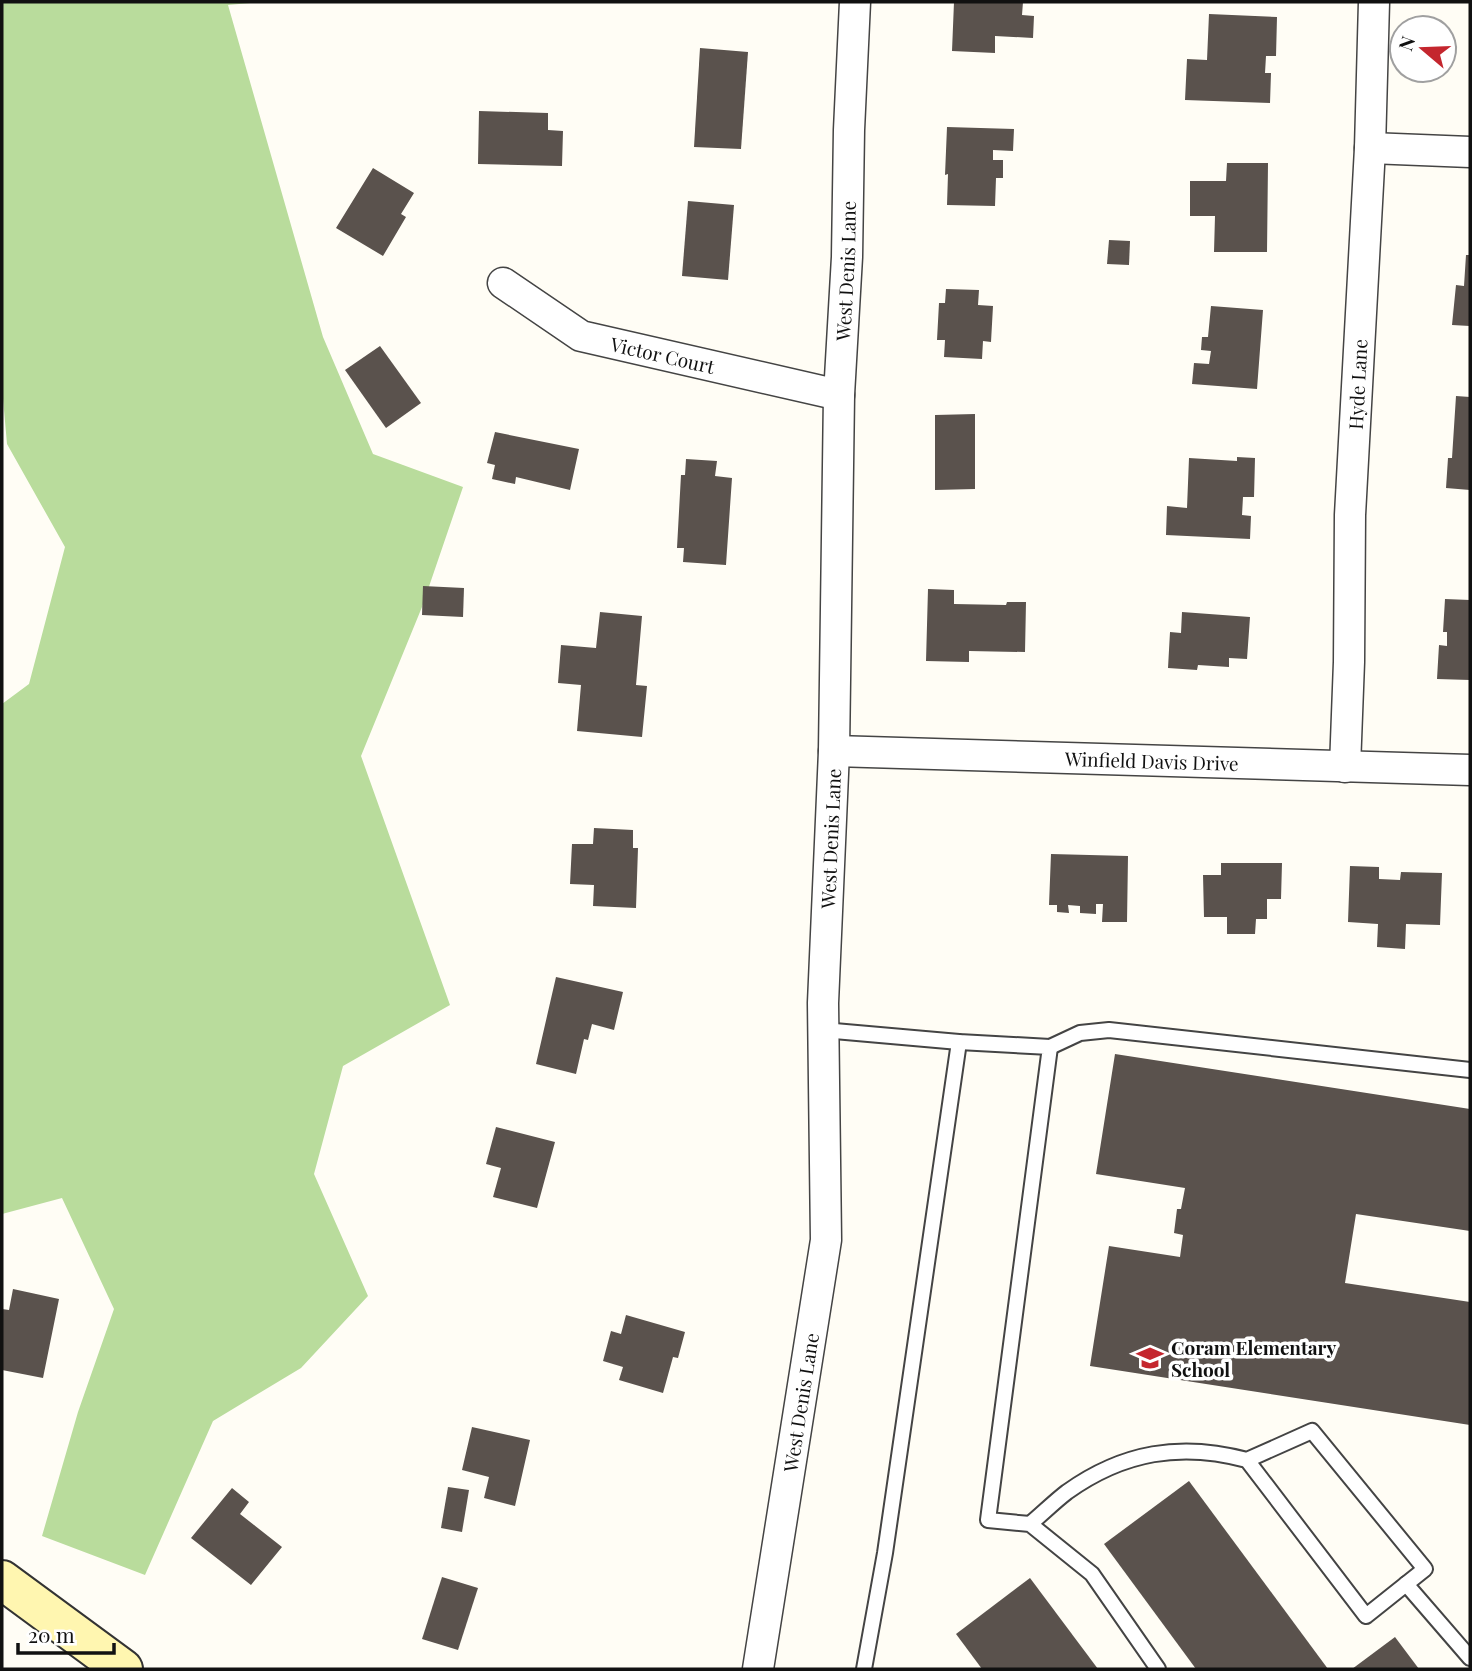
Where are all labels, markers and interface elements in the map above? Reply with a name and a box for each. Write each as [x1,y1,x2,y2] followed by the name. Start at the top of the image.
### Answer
[1388,14,1458,84] north arrow
[1391,32,1421,54] text: N
[829,201,861,343] street label: West Denis Lane
[607,330,717,379] street label: Victor Court
[1342,338,1373,430] street label: Hyde Lane
[1064,745,1239,776] street label: Winfield Davis Drive
[814,768,846,910] street label: West Denis Lane
[776,1331,824,1475] street label: West Denis Lane
[1171,1334,1336,1382] place label: Coram Elementary School
[1135,1343,1165,1373] school or university icon: Coram Elementary School
[18,1612,114,1656] scale bar
[28,1620,75,1648] text: 20 m

